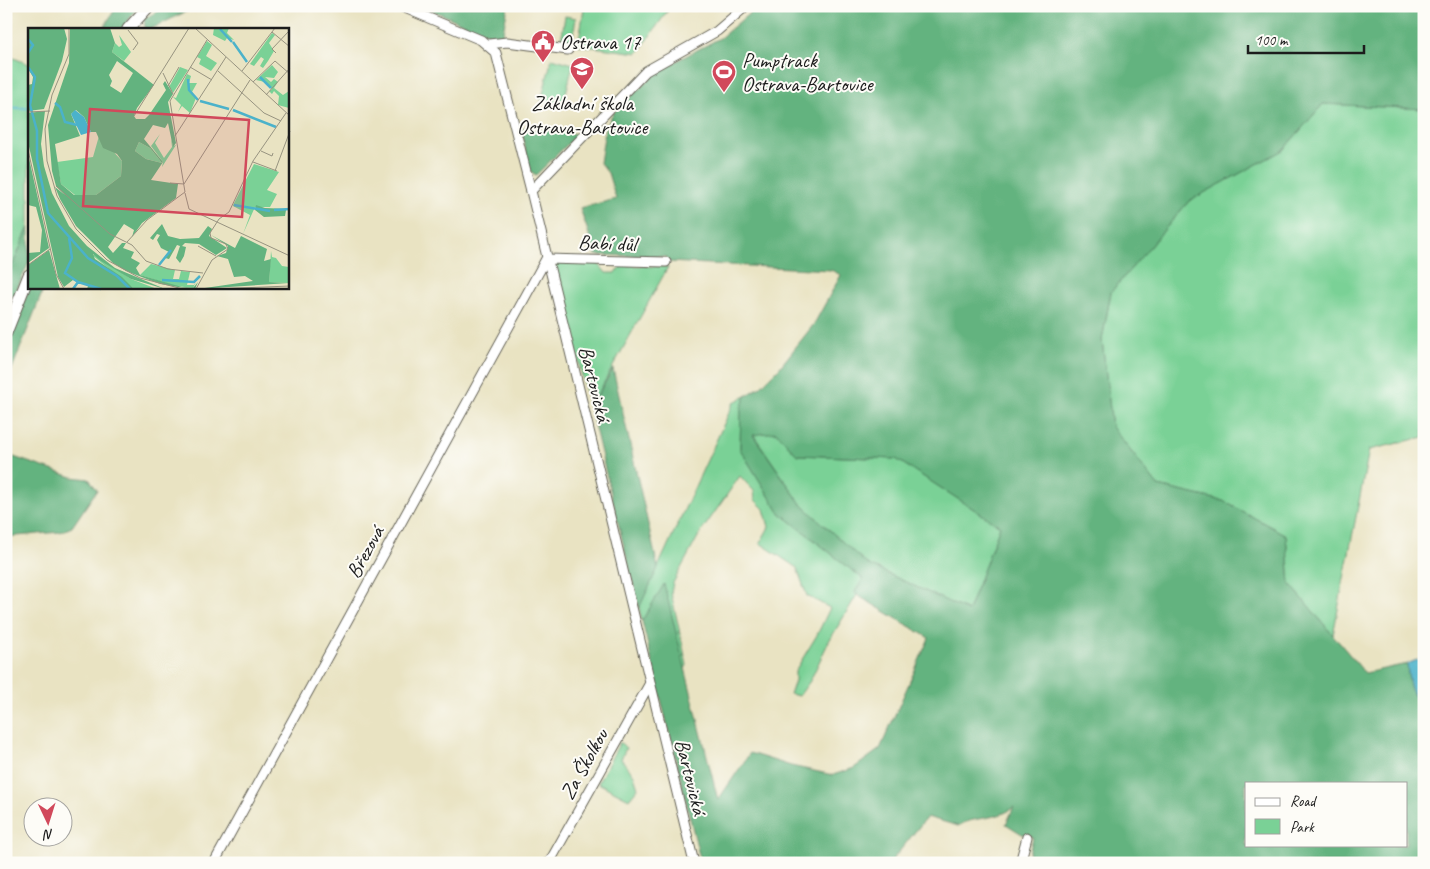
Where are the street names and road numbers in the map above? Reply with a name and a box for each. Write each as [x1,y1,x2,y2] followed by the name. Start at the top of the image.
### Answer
[578,229,640,257] street label: Babí důl
[573,343,617,426] street label: Bartovická
[340,520,391,583] street label: Březová
[554,723,615,804] street label: Za Školkou
[669,736,713,819] street label: Bartovická

